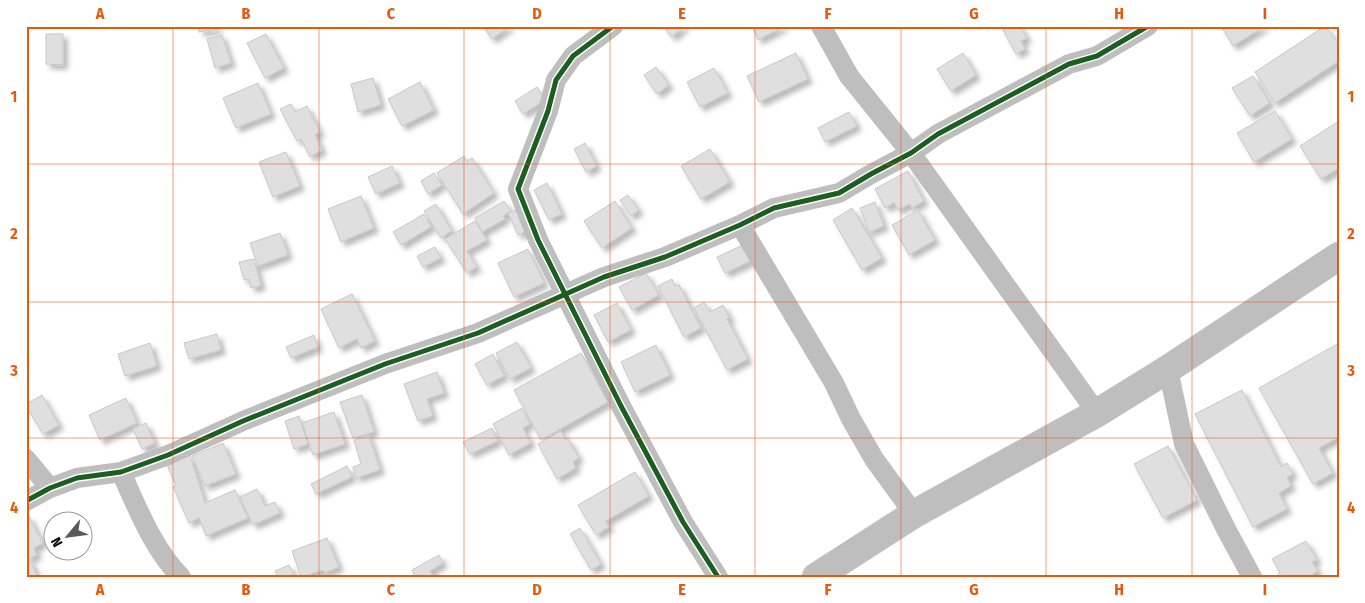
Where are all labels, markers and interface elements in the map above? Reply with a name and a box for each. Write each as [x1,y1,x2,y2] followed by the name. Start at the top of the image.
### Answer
[95,4,105,23] text: A
[242,4,251,23] text: B
[387,4,396,23] text: C
[532,4,542,23] text: D
[678,4,686,23] text: E
[824,4,832,23] text: F
[969,4,979,23] text: G
[1114,4,1124,23] text: H
[1263,4,1267,23] text: I
[11,87,17,106] text: 1
[1348,87,1354,106] text: 1
[9,224,18,243] text: 2
[1346,224,1355,243] text: 2
[9,361,18,380] text: 3
[1346,361,1355,380] text: 3
[10,498,18,517] text: 4
[1347,498,1355,517] text: 4
[42,510,92,560] north arrow
[48,534,67,550] text: N
[95,580,105,599] text: A
[242,580,251,599] text: B
[387,580,396,599] text: C
[532,580,542,599] text: D
[678,580,686,599] text: E
[824,580,832,599] text: F
[969,580,979,599] text: G
[1114,580,1124,599] text: H
[1263,580,1267,599] text: I

